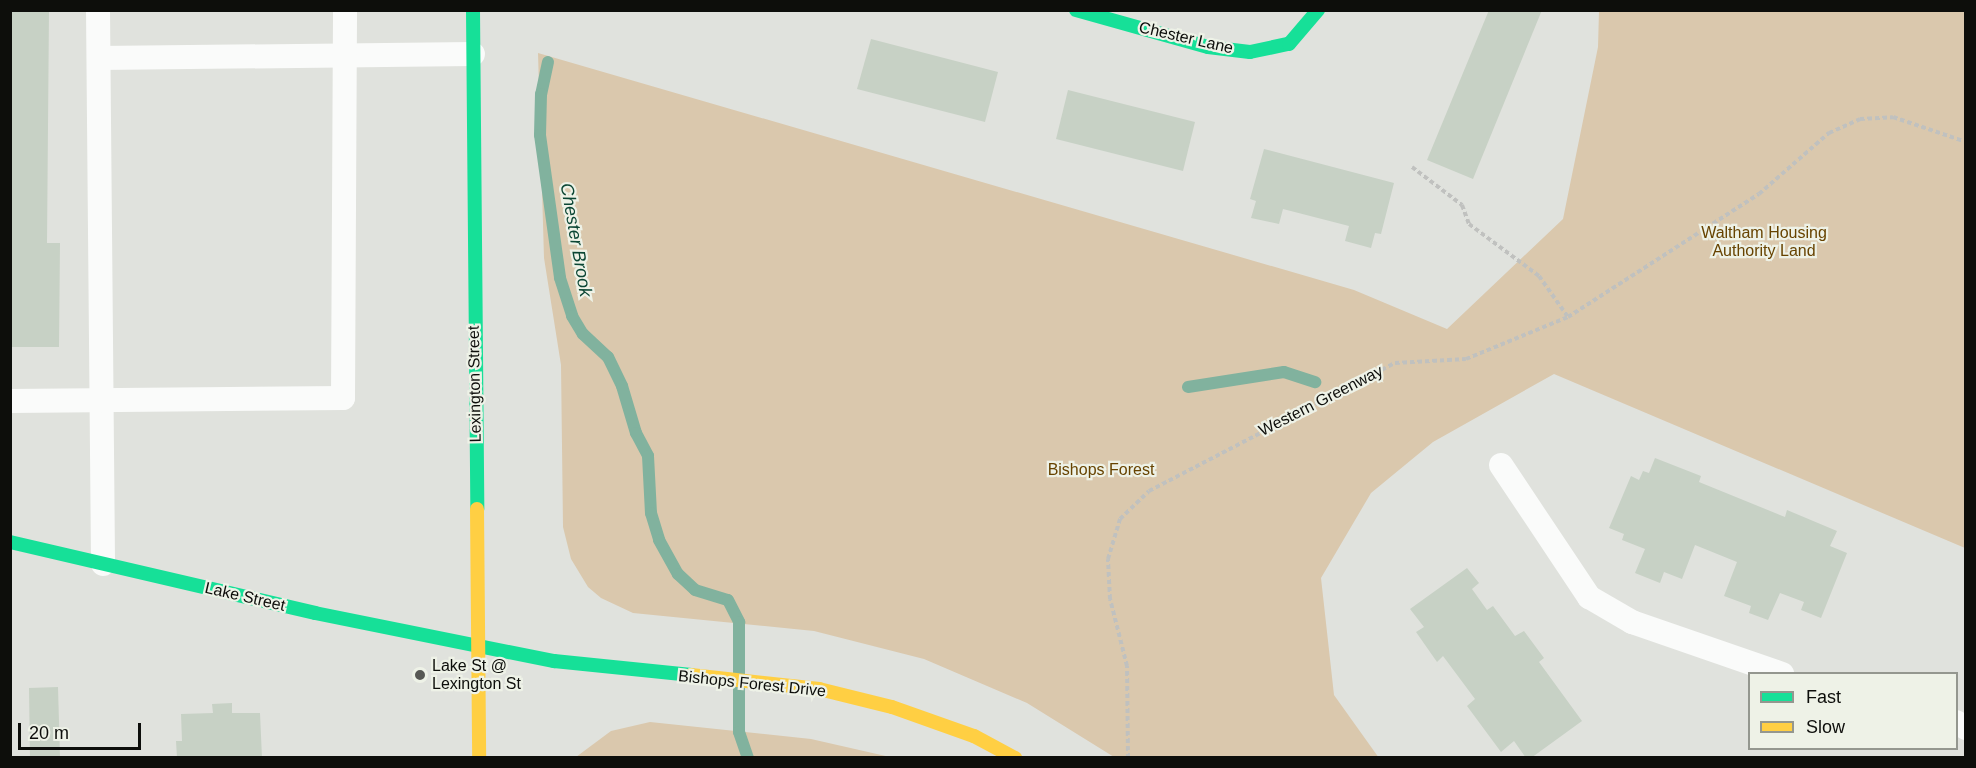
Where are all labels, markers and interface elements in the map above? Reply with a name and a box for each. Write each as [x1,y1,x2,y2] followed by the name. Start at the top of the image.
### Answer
[1137,18,1235,58] street label: Chester Lane
[555,181,597,299] water label: Chester Brook
[1701,223,1827,261] park label: Waltham Housing Authority Land
[464,326,486,442] street label: Lexington Street
[1256,361,1386,441] street label: Western Greenway
[1048,460,1154,480] park label: Bishops Forest
[203,578,287,616] street label: Lake Street
[432,656,521,694] place label: Lake St @ Lexington St
[677,667,827,701] street label: Bishops Forest Drive
[413,668,427,682] marker: Lake St @ Lexington St
[1748,672,1958,750] legend
[1806,687,1841,707] text: Fast
[21,711,144,749] scale bar
[1806,717,1845,737] text: Slow
[29,723,69,743] text: 20 m

